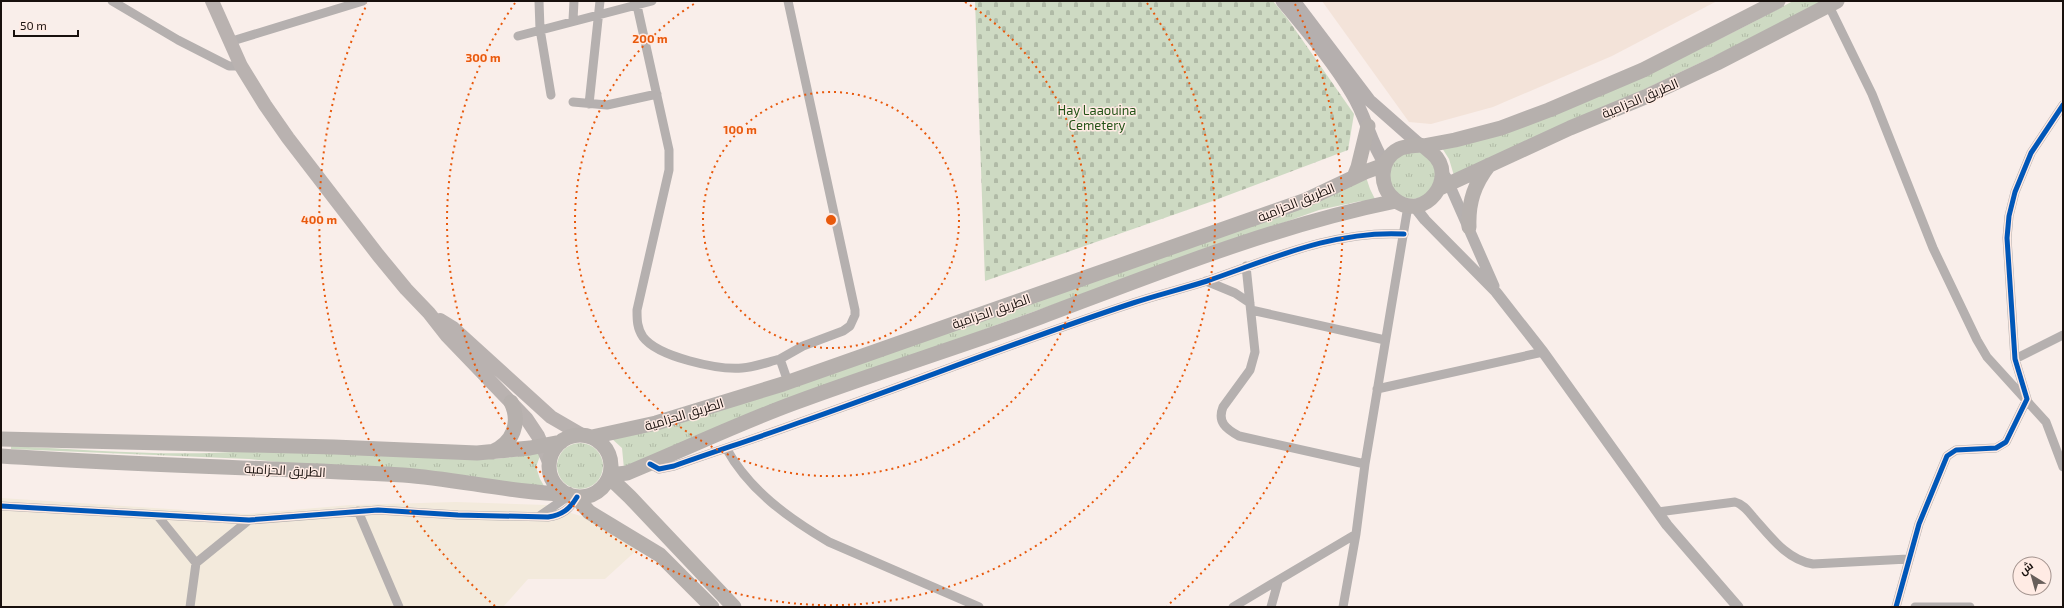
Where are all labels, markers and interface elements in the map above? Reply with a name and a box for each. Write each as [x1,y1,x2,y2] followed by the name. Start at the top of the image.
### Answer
[14,12,78,38] scale bar
[20,18,47,32] text: 50 m
[632,31,668,45] text: 200 m
[465,50,501,64] text: 300 m
[1599,75,1681,121] street label: الطريق الحزامية
[1058,102,1136,133] park label: Hay Laaouina Cemetery
[723,122,757,136] text: 100 m
[1255,179,1337,225] street label: الطريق الحزامية
[301,212,337,226] text: 400 m
[824,213,838,227] centre of rings
[950,290,1032,332] street label: الطريق الحزامية
[643,394,725,434] street label: الطريق الحزامية
[244,460,326,480] street label: الطريق الحزامية
[2012,556,2052,596] north arrow
[2016,558,2036,578] text: ش

